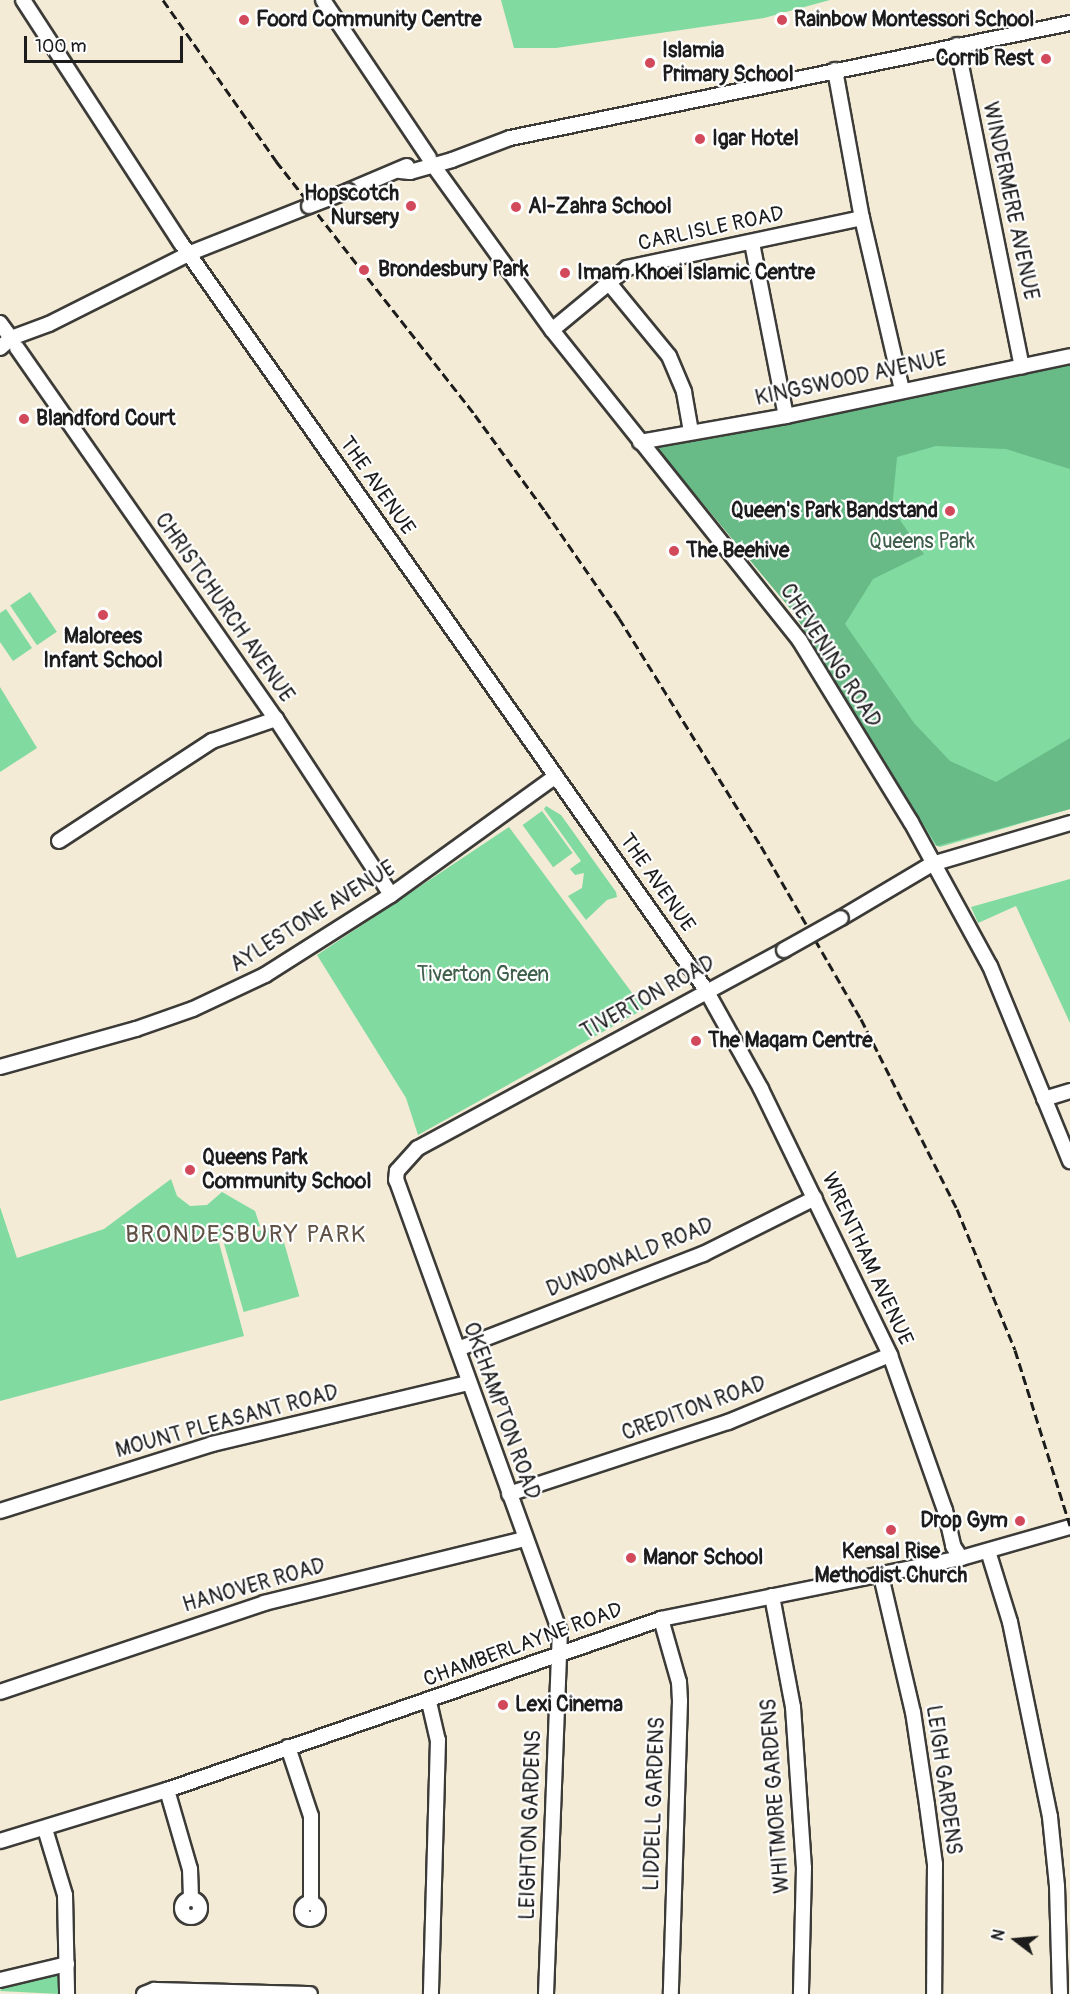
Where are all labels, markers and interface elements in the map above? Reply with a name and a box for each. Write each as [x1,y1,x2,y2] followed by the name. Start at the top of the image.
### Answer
[256,7,482,33] place label: Foord Community Centre
[794,7,1034,33] place label: Rainbow Montessori School
[237,13,251,27] marker: Foord Community Centre
[775,13,789,27] marker: Rainbow Montessori School
[27,24,186,62] scale bar
[35,35,87,58] text: 100 m
[662,38,794,88] place label: Islamia Primary School
[936,46,1034,72] place label: Corrib Rest
[1039,52,1053,66] marker: Corrib Rest
[643,56,657,70] marker: Islamia Primary School
[977,100,1043,302] street label: WINDERMERE AVENUE
[712,126,799,152] place label: Igar Hotel
[693,132,707,146] marker: Igar Hotel
[304,181,399,231] place label: Hopscotch Nursery
[528,194,672,220] place label: Al-Zahra School
[404,199,418,213] marker: Hopscotch Nursery
[509,200,523,214] marker: Al-Zahra School
[636,201,786,257] street label: CARLISLE ROAD
[378,257,529,283] place label: Brondesbury Park
[577,260,815,286] place label: Imam Khoei Islamic Centre
[355,261,373,279] marker: Brondesbury Park
[558,266,572,280] marker: Imam Khoei Islamic Centre
[753,346,949,412] street label: KINGSWOOD AVENUE
[36,406,175,432] place label: Blandford Court
[17,412,31,426] marker: Blandford Court
[334,432,420,540] street label: THE AVENUE
[731,498,938,524] place label: Queen's Park Bandstand
[943,504,957,518] marker: Queen's Park Bandstand
[149,509,299,707] street label: CHRISTCHURCH AVENUE
[869,529,975,555] park label: Queens Park
[686,538,789,564] place label: The Beehive
[667,544,681,558] marker: The Beehive
[774,579,886,733] street label: CHEVENING ROAD
[96,608,110,622] marker: Malorees Infant School
[43,624,163,674] place label: Malorees Infant School
[614,829,700,937] street label: THE AVENUE
[226,856,400,978] street label: AYLESTONE AVENUE
[577,951,719,1045] street label: TIVERTON ROAD
[417,962,549,988] park label: Tiverton Green
[708,1028,873,1054] place label: The Maqam Centre
[689,1034,703,1048] marker: The Maqam Centre
[202,1145,371,1195] place label: Queens Park Community School
[183,1163,197,1177] marker: Queens Park Community School
[816,1169,918,1349] street label: WRENTHAM AVENUE
[543,1213,717,1303] street label: DUNDONALD ROAD
[125,1221,367,1249] district label: BRONDESBURY PARK
[457,1319,545,1503] street label: OKEHAMPTON ROAD
[619,1371,769,1447] street label: CREDITON ROAD
[113,1380,341,1464] street label: MOUNT PLEASANT ROAD
[920,1508,1008,1534] place label: Drop Gym
[1013,1514,1027,1528] marker: Drop Gym
[884,1523,898,1537] marker: Kensal Rise Methodist Church
[815,1539,967,1589] place label: Kensal Rise Methodist Church
[643,1545,763,1571] place label: Manor School
[624,1551,638,1565] marker: Manor School
[180,1554,328,1618] street label: HANOVER ROAD
[420,1597,626,1693] street label: CHAMBERLAYNE ROAD
[515,1692,623,1718] place label: Lexi Cinema
[496,1698,510,1712] marker: Lexi Cinema
[757,1698,795,1894] street label: WHITMORE GARDENS
[920,1704,966,1856] street label: LEIGH GARDENS
[639,1717,671,1891] street label: LIDDELL GARDENS
[515,1730,547,1920] street label: LEIGHTON GARDENS
[986,1910,1046,1970] north arrow
[988,1927,1010,1943] text: N

